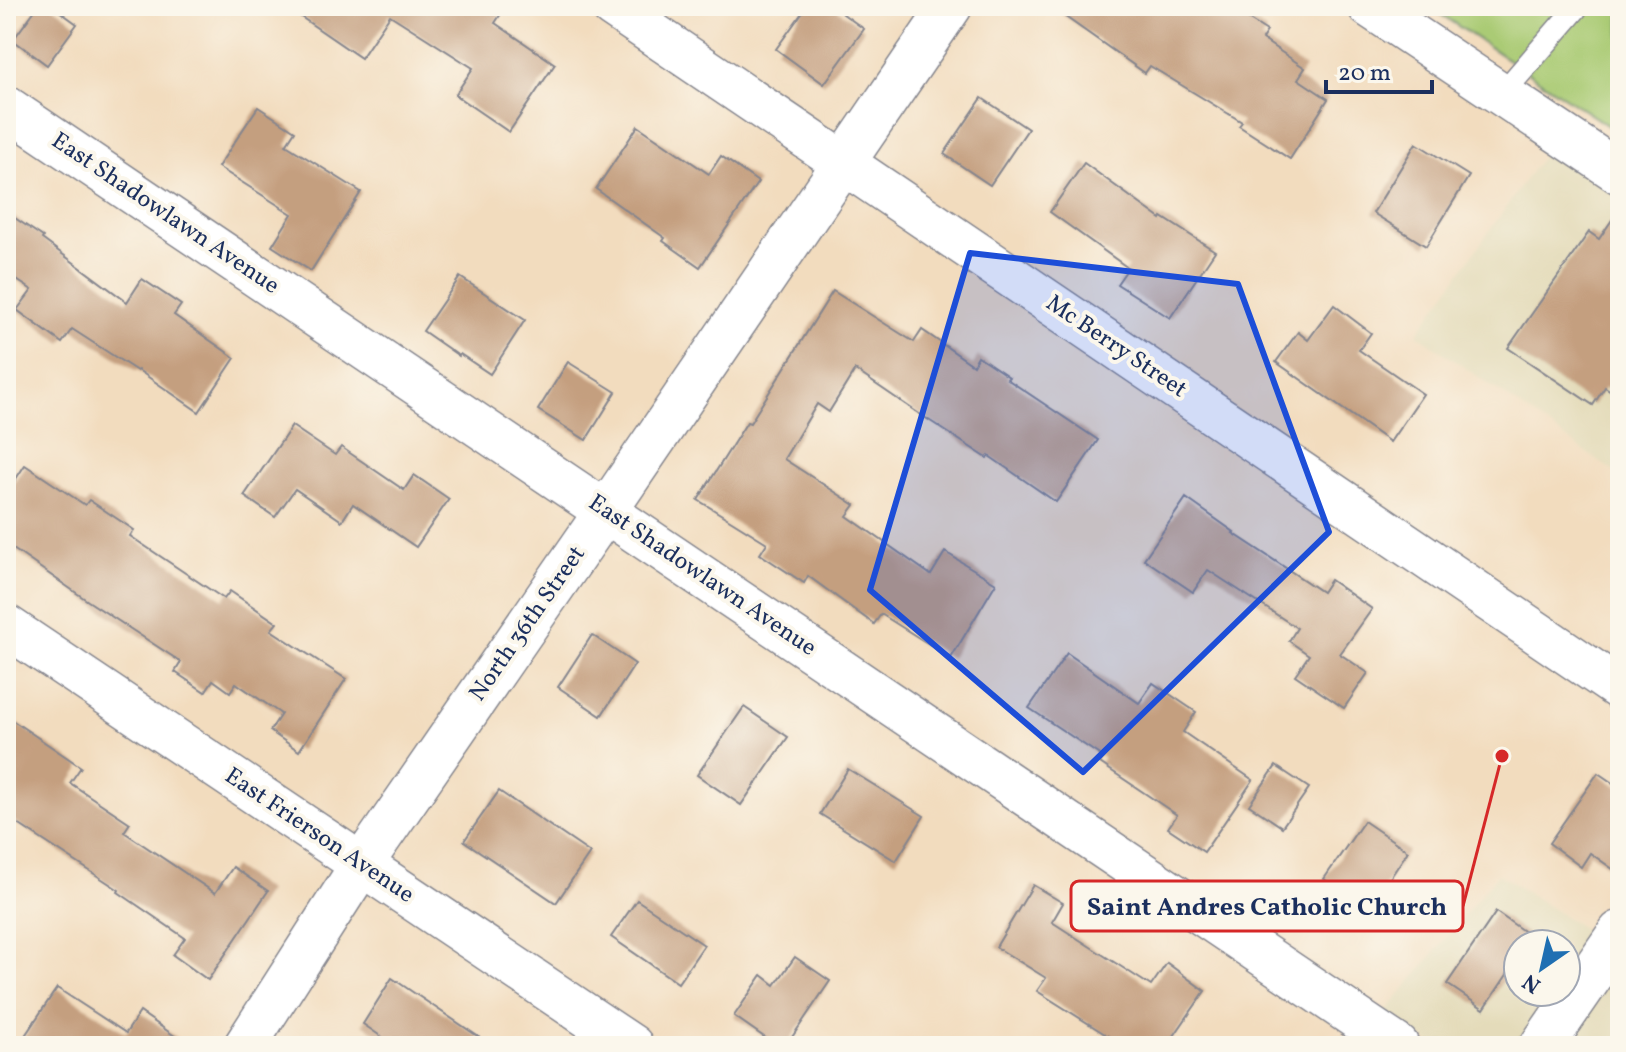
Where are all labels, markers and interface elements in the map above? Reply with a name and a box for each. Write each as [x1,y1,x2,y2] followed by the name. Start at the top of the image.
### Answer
[1326,44,1432,94] scale bar
[1338,57,1391,91] text: 20 m
[44,125,286,303] street label: East Shadowlawn Avenue
[1039,287,1193,407] street label: Mc Berry Street
[581,487,823,665] street label: East Shadowlawn Avenue
[462,539,594,709] street label: North 36th Street
[217,760,421,912] street label: East Frierson Avenue
[1071,881,1463,931] callout: Saint Andres Catholic Church
[1087,890,1447,926] text: Saint Andres Catholic Church
[1502,928,1582,1008] north arrow
[1517,965,1548,1000] text: N

